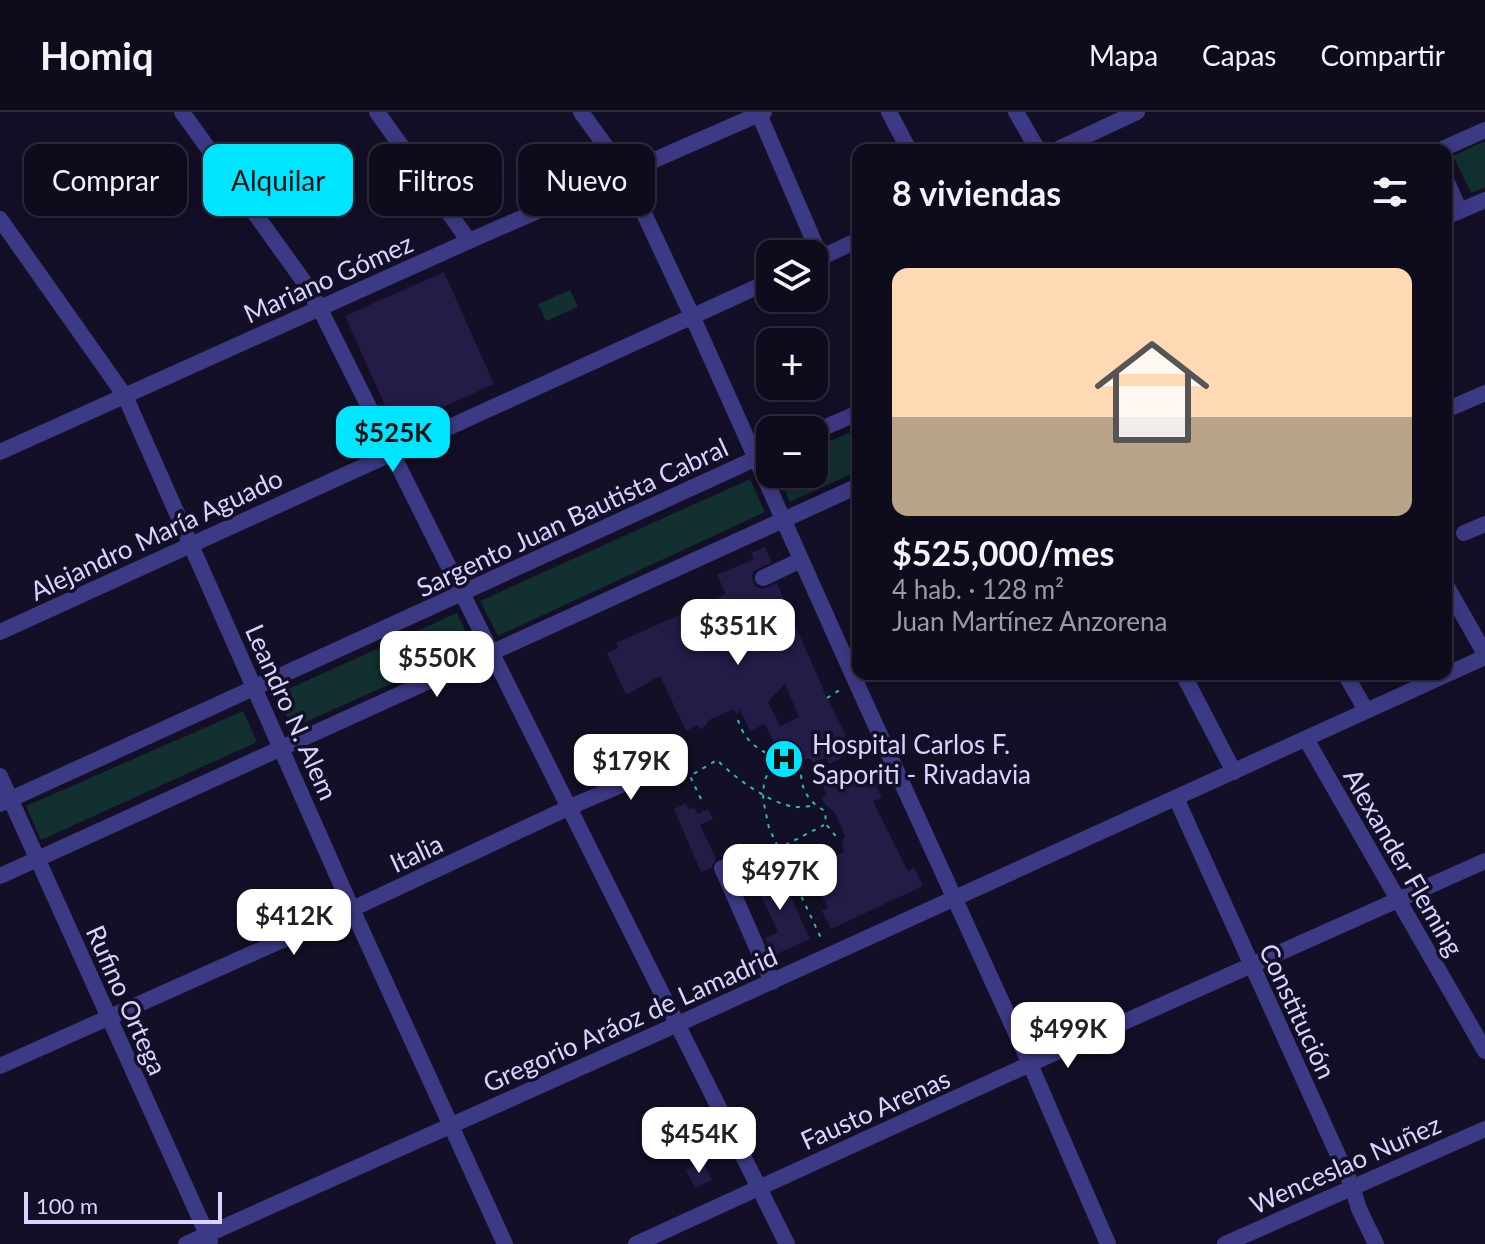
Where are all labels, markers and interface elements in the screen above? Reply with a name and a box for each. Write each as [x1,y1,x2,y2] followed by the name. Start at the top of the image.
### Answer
[40,32,154,78] text: Homiq
[1089,38,1158,72] text: Mapa
[1202,38,1276,72] text: Capas
[1320,38,1445,72] text: Compartir
[24,144,187,216] chip: Comprar
[203,144,353,216] chip: Alquilar
[369,144,502,216] chip: Filtros
[518,144,655,216] chip: Nuevo
[1368,170,1412,214] icon: filters
[892,172,1061,213] text: 8 viviendas
[239,226,417,330] street label: Mariano Gómez
[756,240,828,488] map controls
[756,240,828,312] button: layers
[1080,320,1224,464] icon: home
[756,328,828,400] button: +
[337,406,449,474] pin: $525K
[354,416,432,448] text: $525K
[756,416,828,488] button: −
[411,431,733,603] street label: Sargento Juan Bautista Cabral
[25,461,287,607] street label: Alejandro María Aguado
[892,532,1114,573] text: $525,000/mes
[892,573,1064,605] text: 4 hab. · 128 m²
[682,599,794,667] pin: $351K
[892,605,1168,637] text: Juan Martínez Anzorena
[699,609,777,641] text: $351K
[239,619,345,805] street label: Leandro N. Alem
[381,631,493,699] pin: $550K
[398,641,476,673] text: $550K
[812,728,1031,790] place label: Hospital Carlos F. Saporiti - Rivadavia
[575,734,687,802] pin: $179K
[763,738,805,780] hospital icon: Hospital Carlos F. Saporiti - Rivadavia
[592,744,670,776] text: $179K
[1337,762,1471,962] street label: Alexander Fleming
[385,827,447,879] street label: Italia
[724,844,836,912] pin: $497K
[741,854,819,886] text: $497K
[238,889,350,957] pin: $412K
[255,899,333,931] text: $412K
[80,920,174,1080] street label: Rufino Ortega
[1253,938,1343,1084] street label: Constitución
[478,940,782,1098] street label: Gregorio Aráoz de Lamadrid
[1012,1002,1124,1070] pin: $499K
[1029,1012,1107,1044] text: $499K
[795,1062,955,1156] street label: Fausto Arenas
[643,1107,755,1175] pin: $454K
[1245,1108,1445,1220] street label: Wenceslao Nuñez
[660,1117,738,1149] text: $454K
[24,1188,222,1224] scale bar
[36,1192,98,1219] text: 100 m

